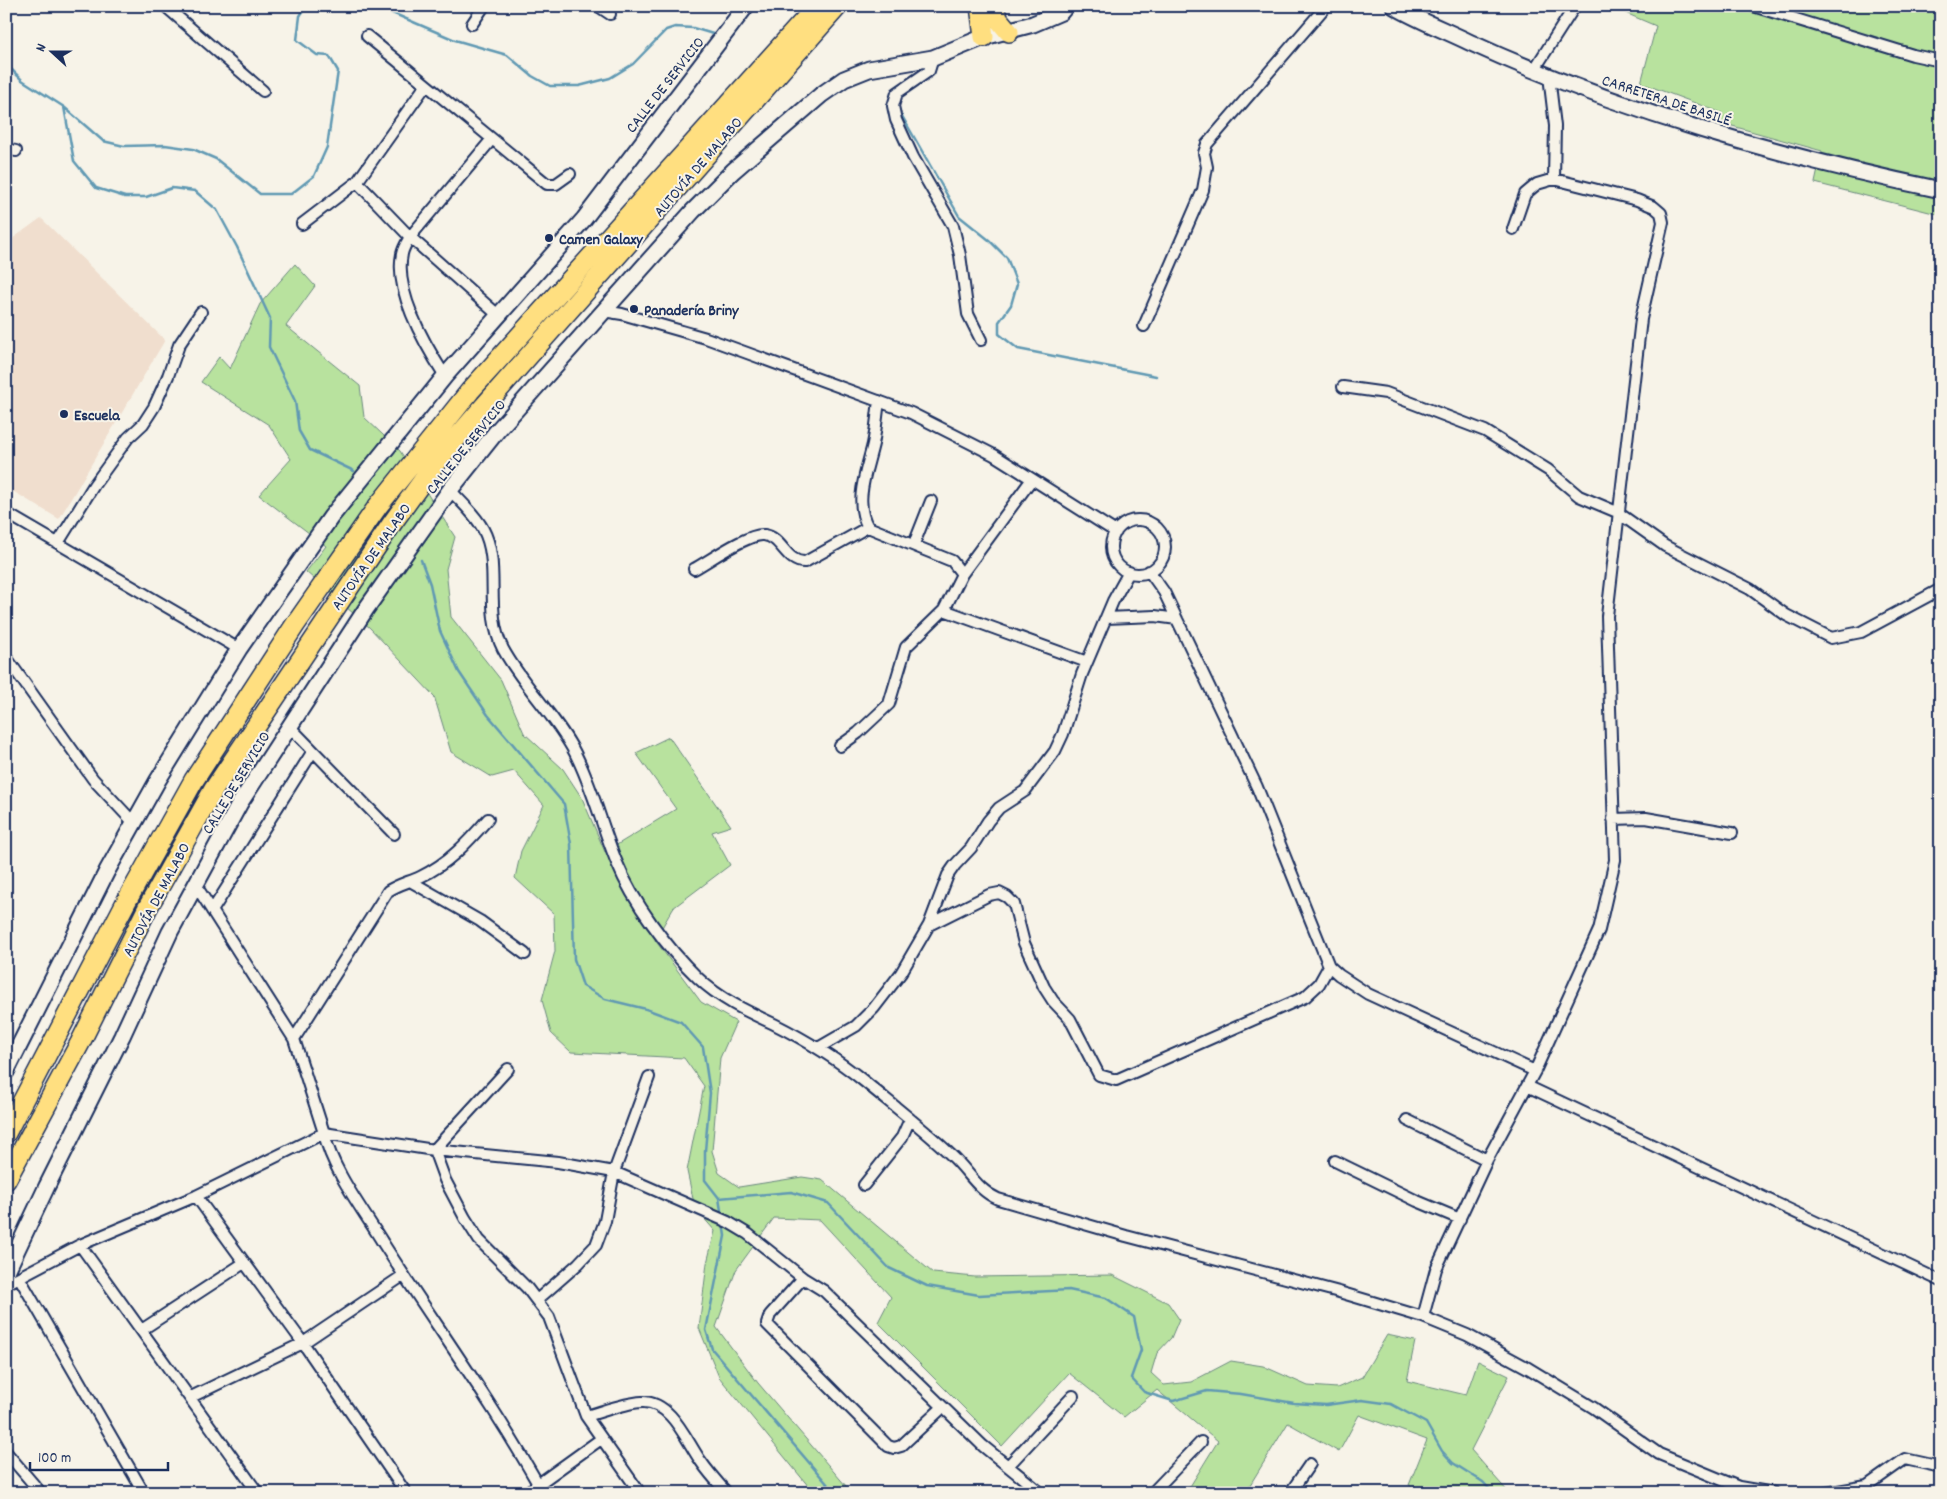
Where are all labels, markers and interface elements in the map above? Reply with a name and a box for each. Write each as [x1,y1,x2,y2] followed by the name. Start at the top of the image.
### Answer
[28,28,78,78] north arrow
[621,32,711,139] street label: CALLE DE SERVICIO
[31,41,52,55] text: N
[1599,70,1735,133] street label: CARRETERA DE BASILÉ
[649,113,749,223] street label: AUTOVÍA DE MALABO
[559,229,644,252] place label: Camen Galaxy
[543,232,555,244] marker: Camen Galaxy
[644,300,740,323] place label: Panadería Briny
[628,303,640,315] marker: Panadería Briny
[421,395,513,500] street label: CALLE DE SERVICIO
[74,405,121,428] place label: Escuela
[58,408,70,420] marker: Escuela
[327,499,418,616] street label: AUTOVÍA DE MALABO
[197,727,277,839] street label: CALLE DE SERVICIO
[117,839,197,961] street label: AUTOVÍA DE MALABO
[30,1439,168,1471] scale bar
[38,1448,71,1470] text: 100 m

